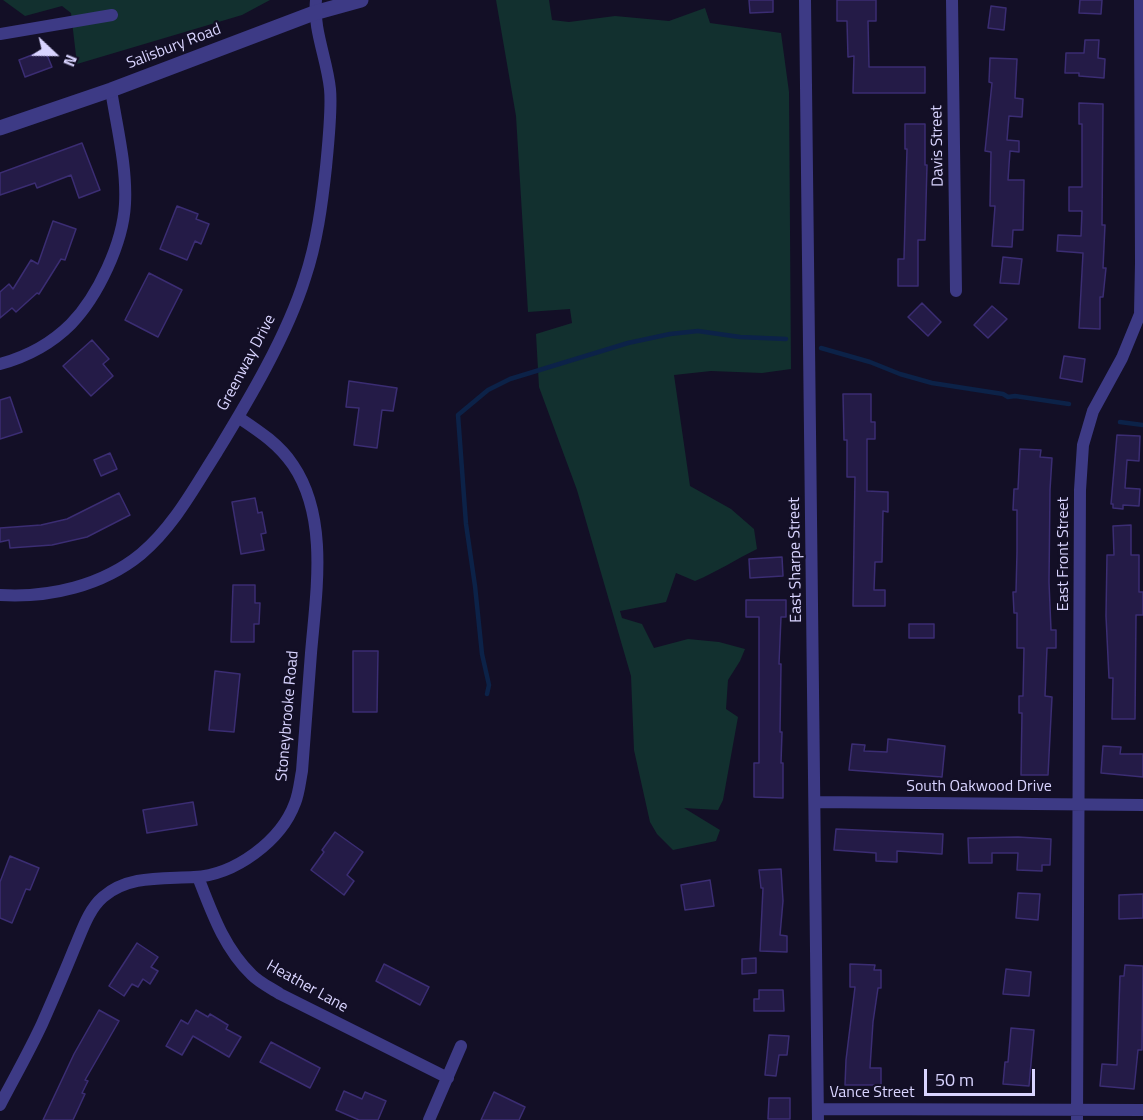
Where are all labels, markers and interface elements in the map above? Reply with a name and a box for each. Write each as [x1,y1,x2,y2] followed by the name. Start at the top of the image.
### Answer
[124,20,224,74] street label: Salisbury Road
[24,24,84,84] north arrow
[57,51,84,70] text: N
[928,105,948,187] street label: Davis Street
[214,312,280,414] street label: Greenway Drive
[785,497,807,623] street label: East Sharpe Street
[1054,497,1074,611] street label: East Front Street
[273,650,303,782] street label: Stoneybrooke Road
[906,777,1052,797] street label: South Oakwood Drive
[263,957,351,1017] street label: Heather Lane
[927,1057,1038,1095] scale bar
[935,1066,974,1093] text: 50 m
[829,1083,915,1103] street label: Vance Street

